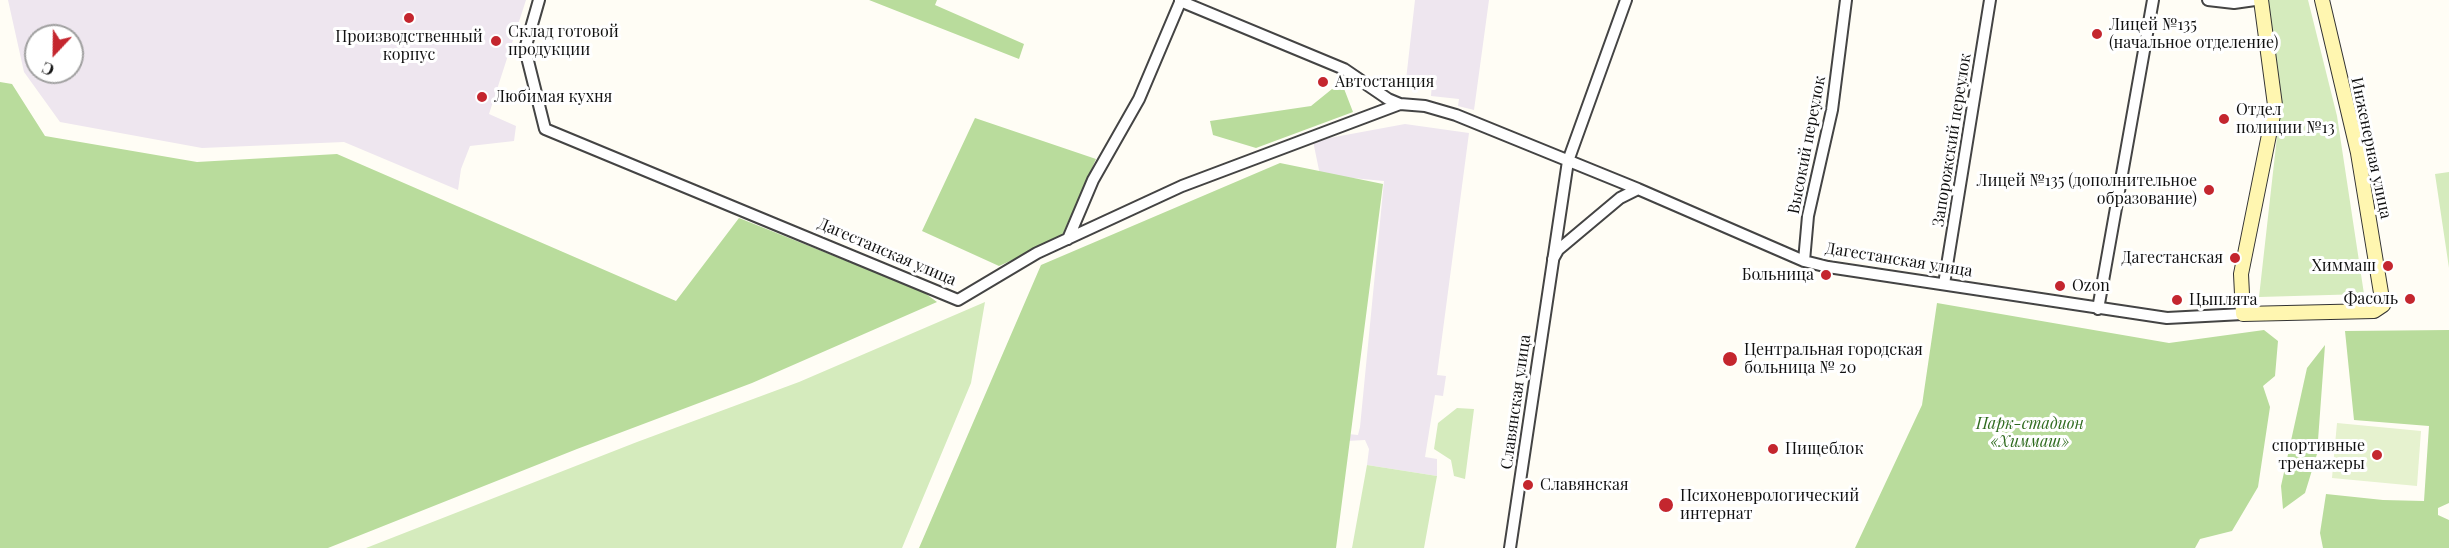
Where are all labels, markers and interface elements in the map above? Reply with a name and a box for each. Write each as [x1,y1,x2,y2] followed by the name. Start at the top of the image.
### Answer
[402,11,416,25] marker: Производственный корпус
[2109,15,2278,53] place label: Лицей №135 (начальное отделение)
[508,22,619,60] place label: Склад готовой продукции
[24,24,84,84] north arrow
[335,27,483,65] place label: Производственный корпус
[2090,27,2104,41] marker: Лицей №135 (начальное отделение)
[489,34,503,48] marker: Склад готовой продукции
[1929,52,1975,228] street label: Запорожский переулок
[39,57,57,81] text: С
[1335,72,1434,92] place label: Автостанция
[1784,74,1830,216] street label: Высокий переулок
[1316,75,1330,89] marker: Автостанция
[2347,75,2395,221] street label: Инженерная улица
[494,87,612,107] place label: Любимая кухня
[475,90,489,104] marker: Любимая кухня
[2236,100,2335,138] place label: Отдел полиции №13
[2217,112,2231,126] marker: Отдел полиции №13
[1976,171,2197,209] place label: Лицей №135 (дополнительное образование)
[2202,183,2216,197] marker: Лицей №135 (дополнительное образование)
[815,214,959,290] street label: Дагестанская улица
[1824,239,1974,281] street label: Дагестанская улица
[2122,248,2223,268] place label: Дагестанская
[2228,251,2242,265] marker: Дагестанская
[2312,256,2376,276] place label: Химмаш
[2381,259,2395,273] marker: Химмаш
[1742,265,1814,285] place label: Больница
[1819,268,1833,282] marker: Больница
[2072,276,2110,296] place label: Ozon
[2053,279,2067,293] marker: Ozon
[2344,289,2398,309] place label: Фасоль
[2189,290,2258,310] place label: Цыплята
[2403,292,2417,306] marker: Фасоль
[2170,293,2184,307] marker: Цыплята
[1497,333,1535,471] street label: Славянская улица
[1744,340,1923,378] place label: Центральная городская больница № 20
[1721,350,1739,368] marker: Центральная городская больница № 20
[1976,414,2084,452] park label: Парк-стадион «Химмаш»
[2272,436,2365,474] place label: спортивные тренажеры
[1785,439,1864,459] place label: Пищеблок
[1766,442,1780,456] marker: Пищеблок
[2370,448,2384,462] marker: спортивные тренажеры
[1540,475,1629,495] place label: Славянская
[1521,478,1535,492] marker: Славянская
[1680,486,1859,524] place label: Психоневрологический интернат
[1657,496,1675,514] marker: Психоневрологический интернат

